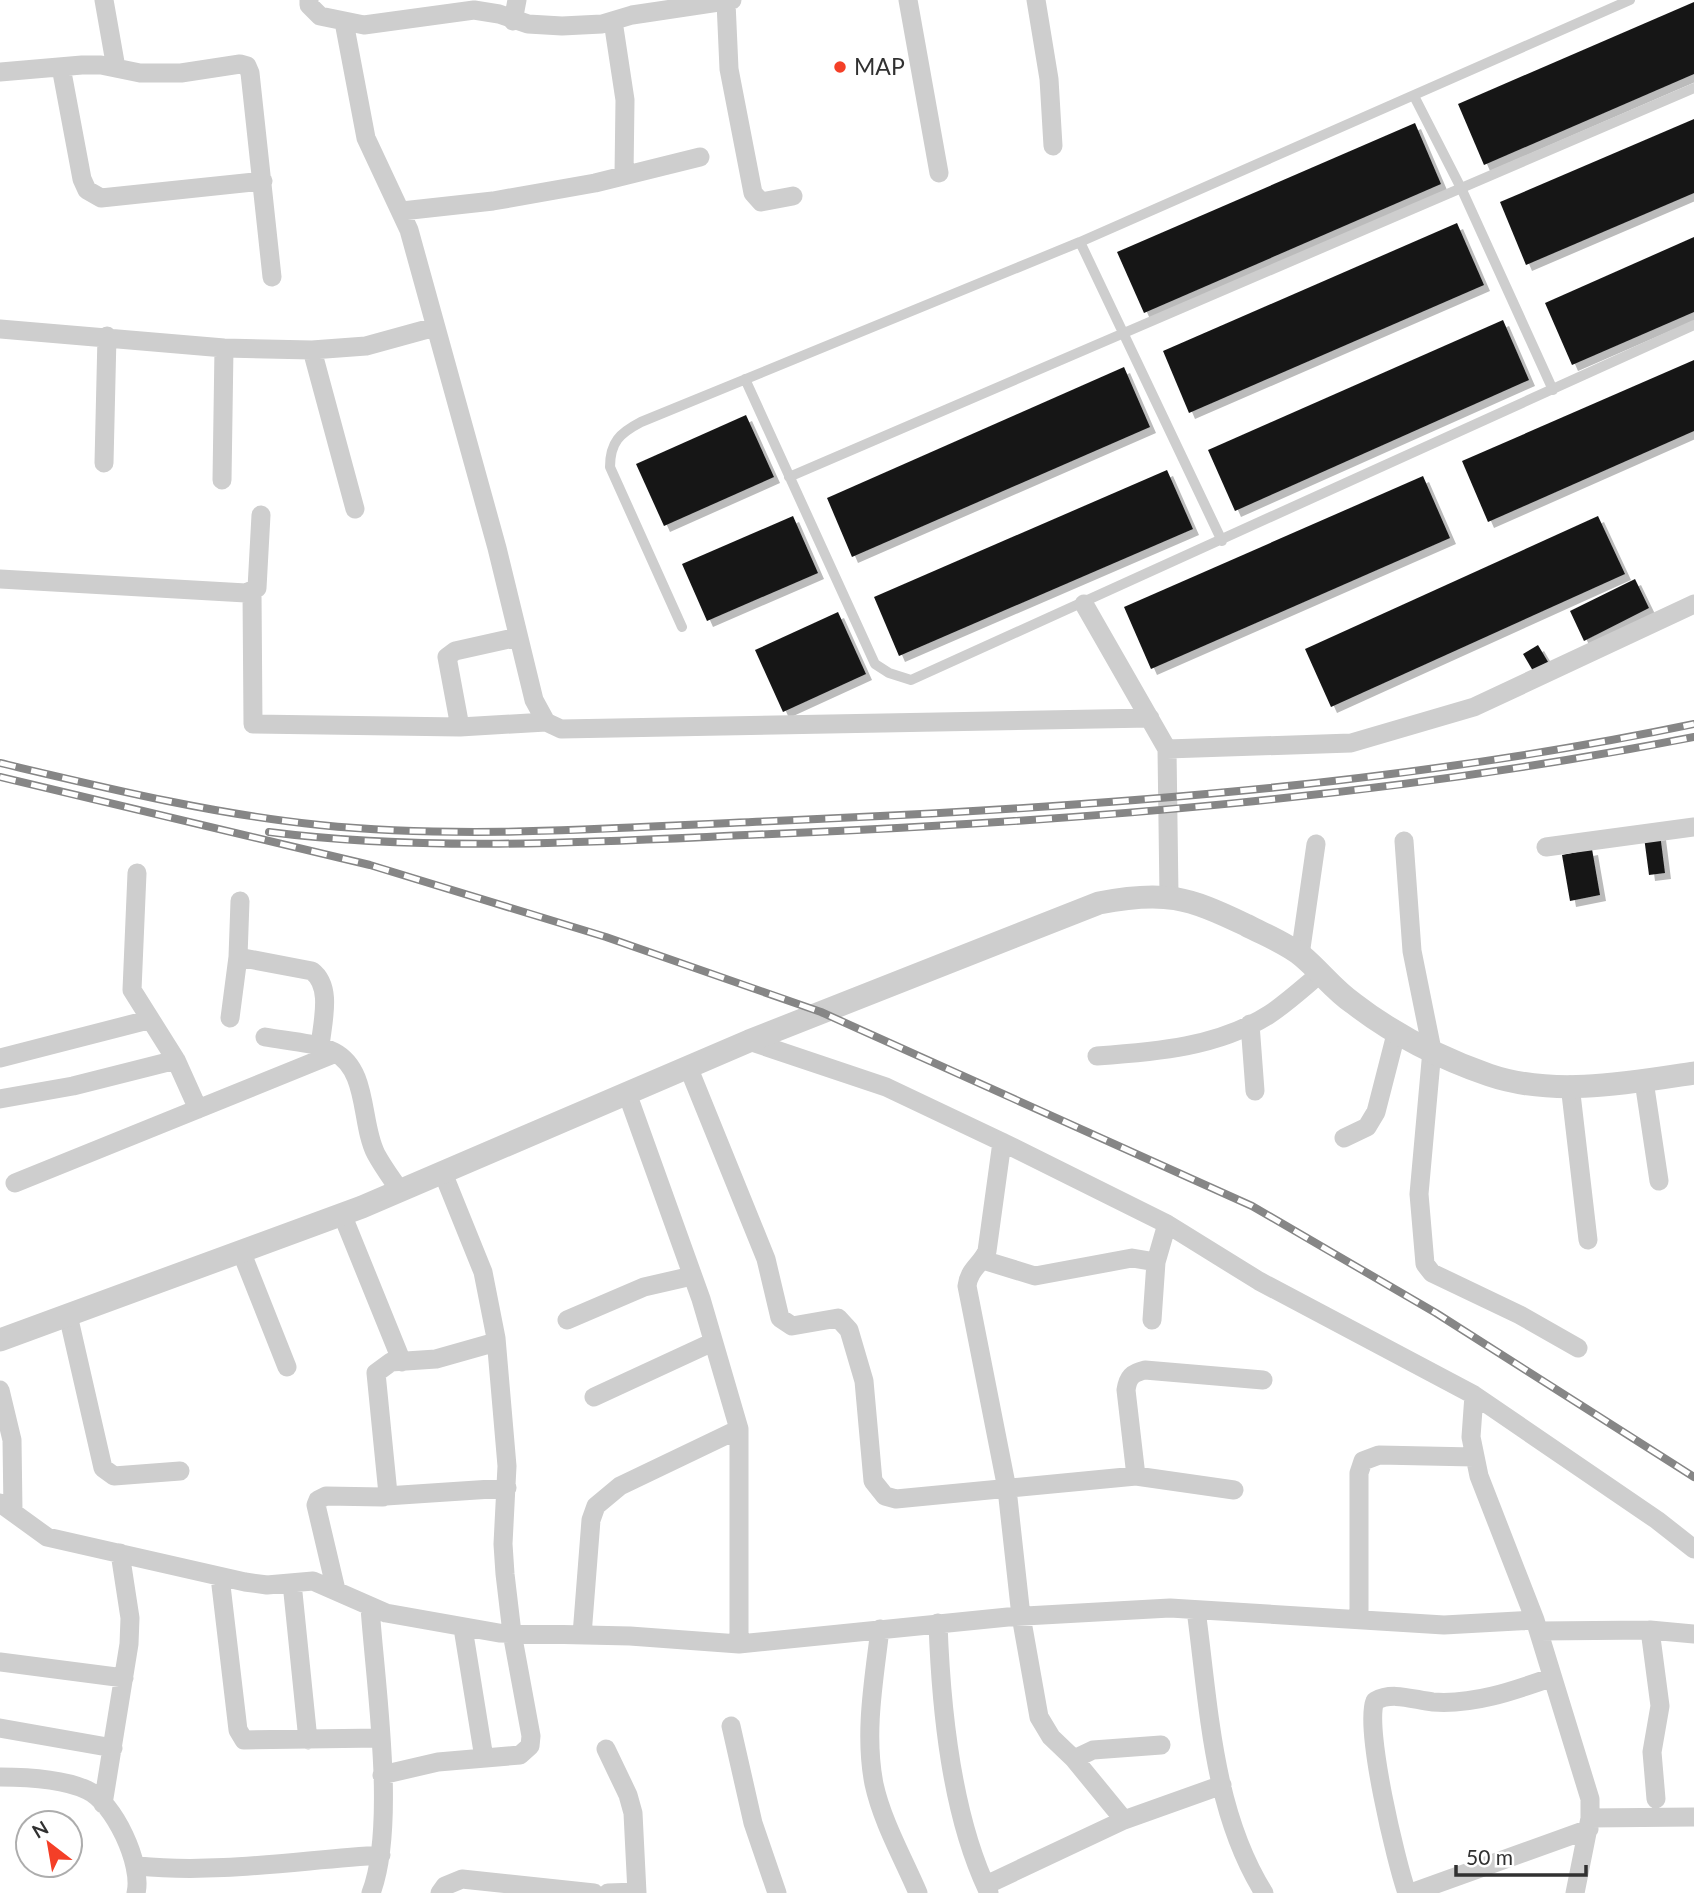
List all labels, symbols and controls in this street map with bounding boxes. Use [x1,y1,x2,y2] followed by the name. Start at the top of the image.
[854,52,905,80] place label: MAP
[832,59,848,75] marker: MAP
[14,1809,84,1879] north arrow
[28,1815,52,1843] text: N
[1456,1834,1586,1878] scale bar
[1466,1844,1513,1869] text: 50 m

